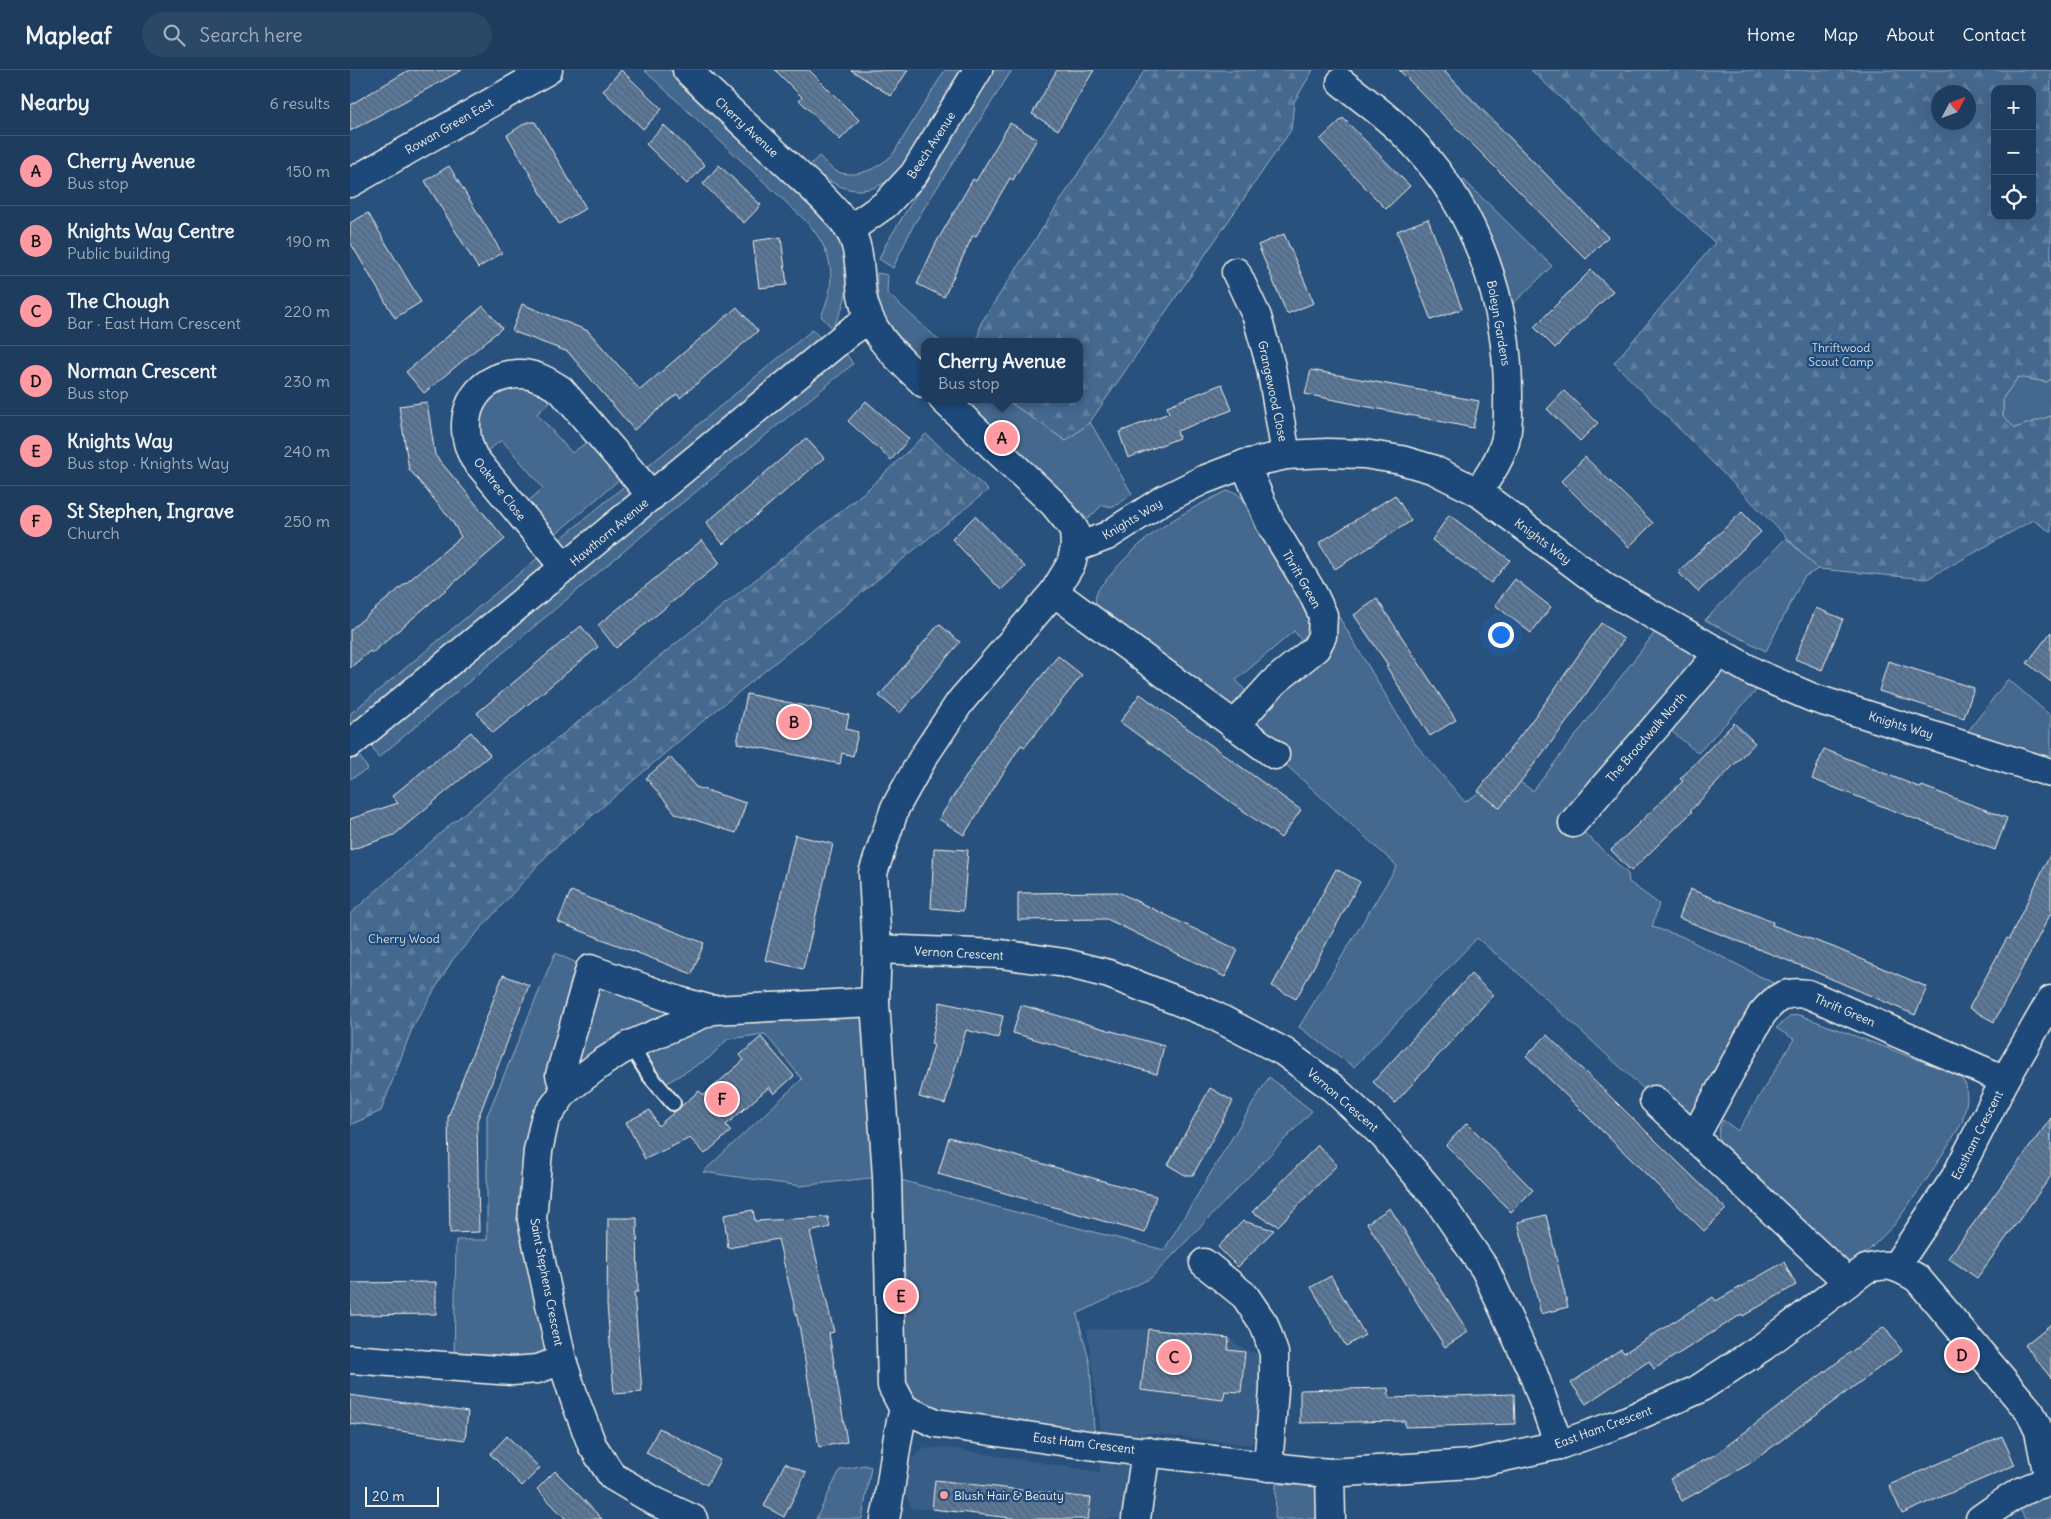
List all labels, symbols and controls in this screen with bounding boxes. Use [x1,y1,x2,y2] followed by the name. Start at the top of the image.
[142,12,492,57] search box
[25,20,112,50] text: Mapleaf
[160,21,188,49] icon: search
[200,23,303,47] text: Search here
[1747,23,1795,46] text: Home
[1823,23,1858,46] text: Map
[1886,23,1934,46] text: About
[1962,23,2026,46] text: Contact
[1931,85,1976,130] north arrow
[1991,85,2036,220] map controls
[1991,85,2036,130] button: +
[20,89,90,116] text: Nearby
[269,93,330,113] text: 6 results
[712,94,782,160] street label: Cherry Avenue
[402,95,496,157] street label: Rowan Green East
[904,109,958,181] street label: Beech Avenue
[1991,130,2036,175] button: −
[67,149,195,173] text: Cherry Avenue
[31,161,41,181] text: A
[286,161,330,181] text: 150 m
[67,173,129,193] text: Bus stop
[1991,175,2036,220] button: locate
[67,219,235,243] text: Knights Way Centre
[31,231,41,251] text: B
[286,231,330,251] text: 190 m
[67,243,170,263] text: Public building
[1484,279,1514,367] street label: Boleyn Gardens
[67,289,169,313] text: The Chough
[31,301,41,321] text: C
[284,301,330,321] text: 220 m
[67,313,241,333] text: Bar · East Ham Crescent
[921,338,1083,403] popup
[1255,339,1291,443] street label: Grangewood Close
[1808,340,1874,369] park label: Thriftwood Scout Camp
[938,349,1066,373] text: Cherry Avenue
[67,359,217,383] text: Norman Crescent
[30,371,42,391] text: D
[284,371,330,391] text: 230 m
[938,373,1000,393] text: Bus stop
[67,383,129,403] text: Bus stop
[986,419,1018,457] pin: A
[67,429,173,453] text: Knights Way
[31,441,41,461] text: E
[284,441,330,461] text: 240 m
[67,453,229,473] text: Bus stop · Knights Way
[471,454,529,524] street label: Oaktree Close
[567,495,651,569] street label: Hawthorn Avenue
[1099,495,1165,543] street label: Knights Way
[67,499,234,523] text: St Stephen, Ingrave
[31,511,41,531] text: F
[284,511,330,531] text: 250 m
[1512,515,1574,567] street label: Knights Way
[67,523,120,543] text: Church
[1279,547,1325,611] street label: Thrift Green
[1488,622,1514,648] your location
[1603,689,1689,785] street label: The Broadwalk North
[778,703,810,741] pin: B
[1867,708,1935,742] street label: Knights Way
[368,931,440,946] park label: Cherry Wood
[914,943,1004,963] street label: Vernon Crescent
[1812,990,1878,1030] street label: Thrift Green
[1304,1065,1382,1135] street label: Vernon Crescent
[706,1080,738,1118] pin: F
[1948,1088,2006,1182] street label: Eastham Crescent
[527,1217,567,1347] street label: Saint Stephens Crescent
[885,1277,917,1315] pin: E
[1946,1336,1978,1374] pin: D
[1158,1338,1190,1376] pin: C
[1552,1402,1654,1452] street label: East Ham Crescent
[1032,1429,1136,1457] street label: East Ham Crescent
[365,1484,439,1507] scale bar
[372,1487,405,1505] text: 20 m
[954,1488,1064,1503] place label: Blush Hair & Beauty
[938,1489,950,1501] marker: Blush Hair & Beauty

